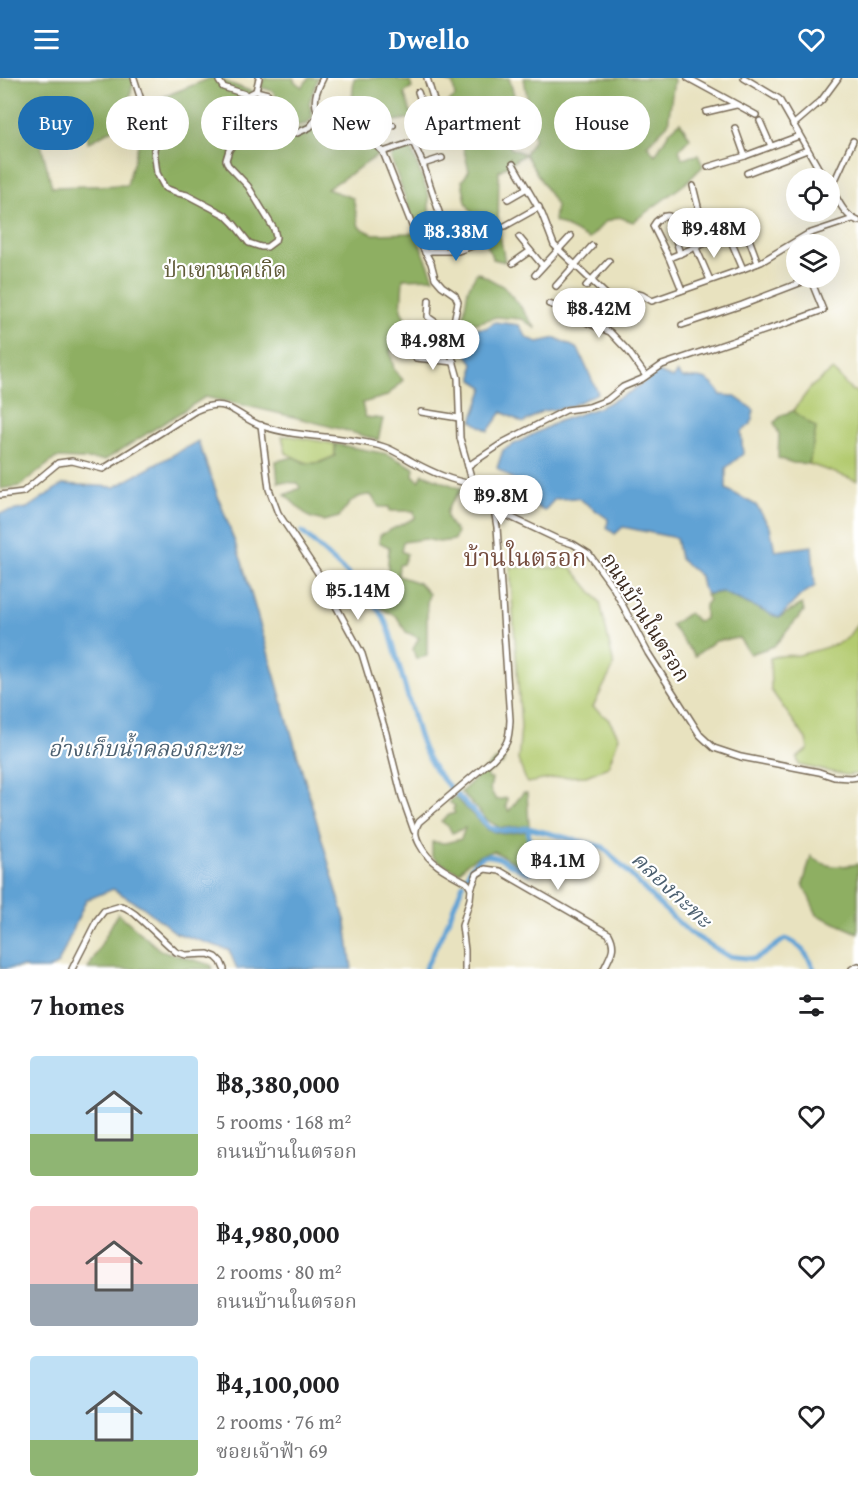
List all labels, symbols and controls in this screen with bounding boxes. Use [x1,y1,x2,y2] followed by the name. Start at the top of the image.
[389,19,469,59] text: Dwello
[30,23,63,56] icon: menu
[795,23,828,56] icon: heart
[18,96,94,150] chip: Buy
[106,96,189,150] chip: Rent
[201,96,299,150] chip: Filters
[311,96,392,150] chip: New
[404,96,542,150] chip: Apartment
[554,96,650,150] chip: House
[786,168,840,288] map controls
[786,168,840,222] button: locate
[665,208,763,259] pin: ฿9.48M
[407,211,505,262] pin: ฿8.38M
[681,213,747,242] text: ฿9.48M
[423,216,489,245] text: ฿8.38M
[786,234,840,288] button: layers
[163,254,287,285] park label: ป่าเขานาคเกิด
[550,288,648,339] pin: ฿8.42M
[566,293,632,322] text: ฿8.42M
[384,320,482,371] pin: ฿4.98M
[400,325,466,354] text: ฿4.98M
[459,475,543,526] pin: ฿9.8M
[474,480,528,509] text: ฿9.8M
[464,540,586,575] district label: บ้านในตรอก
[594,546,698,688] street label: ถนนบ้านในตรอก
[309,570,407,621] pin: ฿5.14M
[325,575,391,604] text: ฿5.14M
[48,732,244,764] water label: อ่างเก็บน้ำคลองกะทะ
[516,840,600,891] pin: ฿4.1M
[625,843,721,936] water label: คลองกะทะ
[531,845,585,874] text: ฿4.1M
[30,986,125,1025] text: 7 homes
[795,989,828,1022] icon: filters
[216,1064,340,1103] text: ฿8,380,000
[78,1080,150,1152] icon: home
[795,1100,828,1133] icon: heart
[216,1107,351,1136] text: 5 rooms · 168 m²
[216,1136,357,1165] text: ถนนบ้านในตรอก
[216,1214,340,1253] text: ฿4,980,000
[78,1230,150,1302] icon: home
[795,1250,828,1283] icon: heart
[216,1257,342,1286] text: 2 rooms · 80 m²
[216,1286,357,1315] text: ถนนบ้านในตรอก
[216,1364,340,1403] text: ฿4,100,000
[78,1380,150,1452] icon: home
[795,1400,828,1433] icon: heart
[216,1407,342,1436] text: 2 rooms · 76 m²
[216,1436,328,1465] text: ซอยเจ้าฟ้า 69

